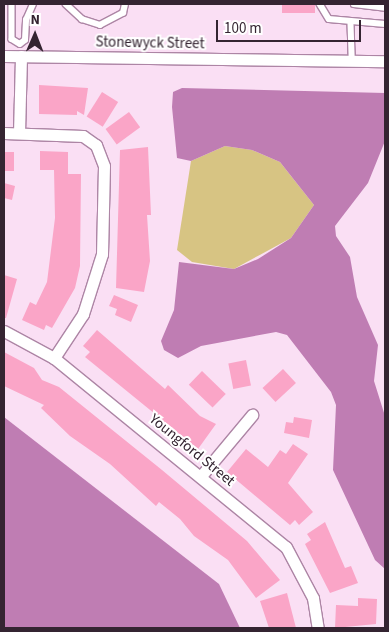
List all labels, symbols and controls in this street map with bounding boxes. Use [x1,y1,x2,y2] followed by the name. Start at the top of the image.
[10,10,60,60] north arrow
[30,10,40,30] text: N
[219,10,364,42] scale bar
[224,18,262,39] text: 100 m
[95,33,205,53] street label: Stonewyck Street
[146,410,238,490] street label: Youngford Street

